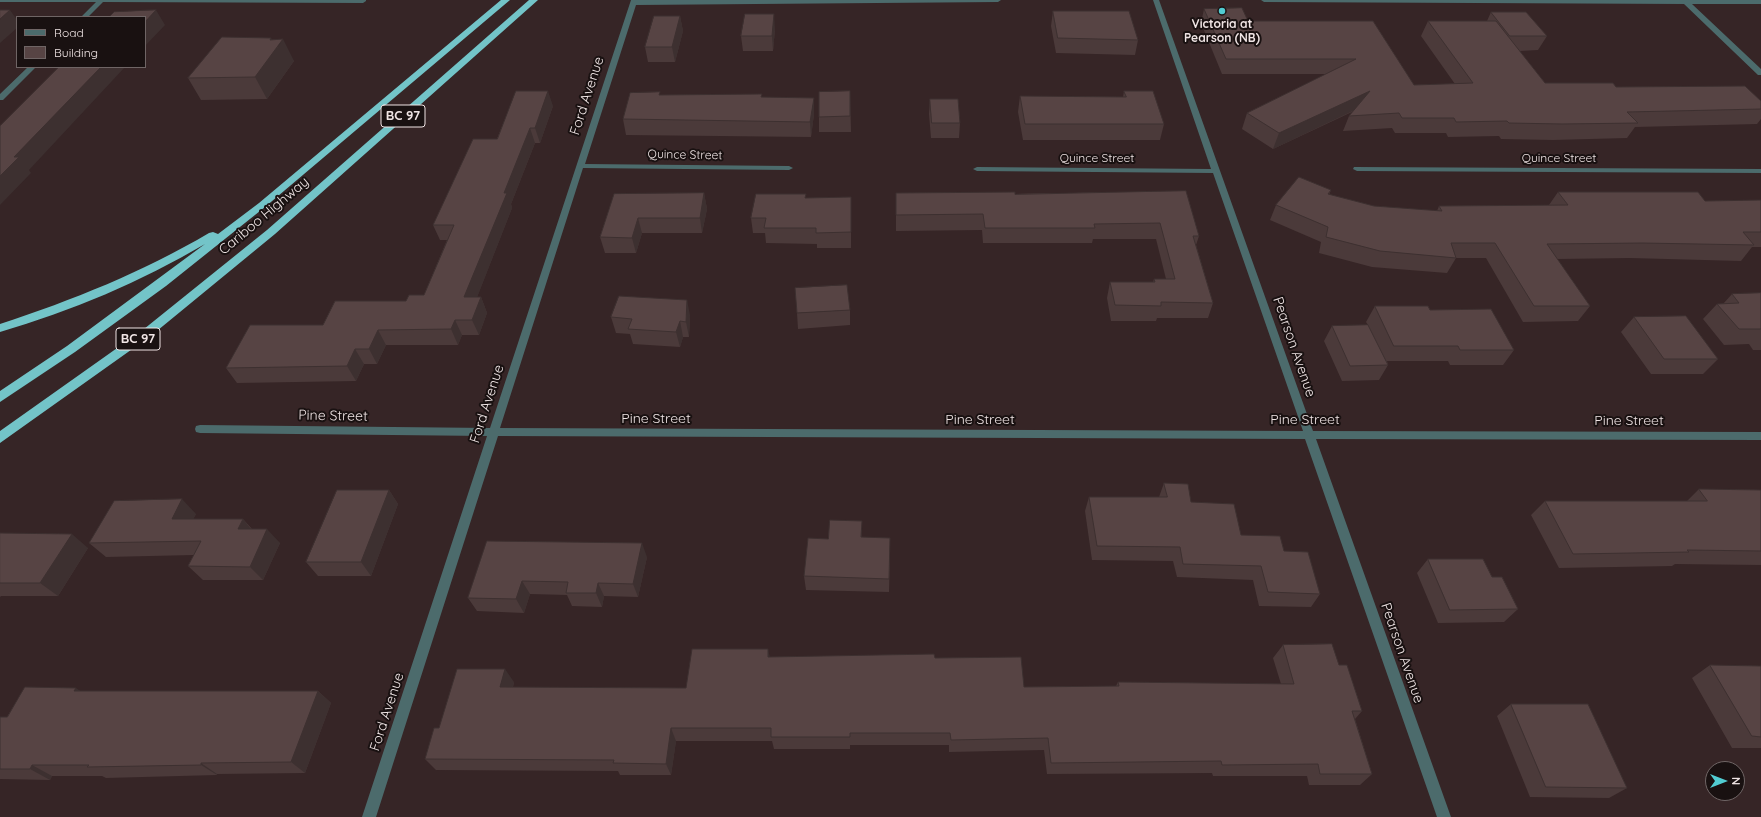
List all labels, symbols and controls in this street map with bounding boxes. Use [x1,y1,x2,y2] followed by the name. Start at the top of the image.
[1217,6,1227,16] marker: Victoria at Pearson (NB)
[16,16,146,68] legend
[1184,17,1260,45] place label: Victoria at Pearson (NB)
[54,25,84,40] text: Road
[54,45,98,60] text: Building
[566,55,608,137] street label: Ford Avenue
[381,105,425,127] road number: BC 97
[648,147,722,163] street label: Quince Street
[1060,151,1134,165] street label: Quince Street
[1522,151,1596,165] street label: Quince Street
[216,174,312,258] street label: Cariboo Highway
[1269,295,1319,399] street label: Pearson Avenue
[116,328,160,350] road number: BC 97
[466,363,508,445] street label: Ford Avenue
[298,407,368,425] street label: Pine Street
[621,411,691,427] street label: Pine Street
[945,412,1015,428] street label: Pine Street
[1270,412,1340,428] street label: Pine Street
[1594,413,1664,429] street label: Pine Street
[1377,601,1427,705] street label: Pearson Avenue
[366,671,408,753] street label: Ford Avenue
[1705,761,1745,801] north arrow
[1729,777,1743,785] text: N

